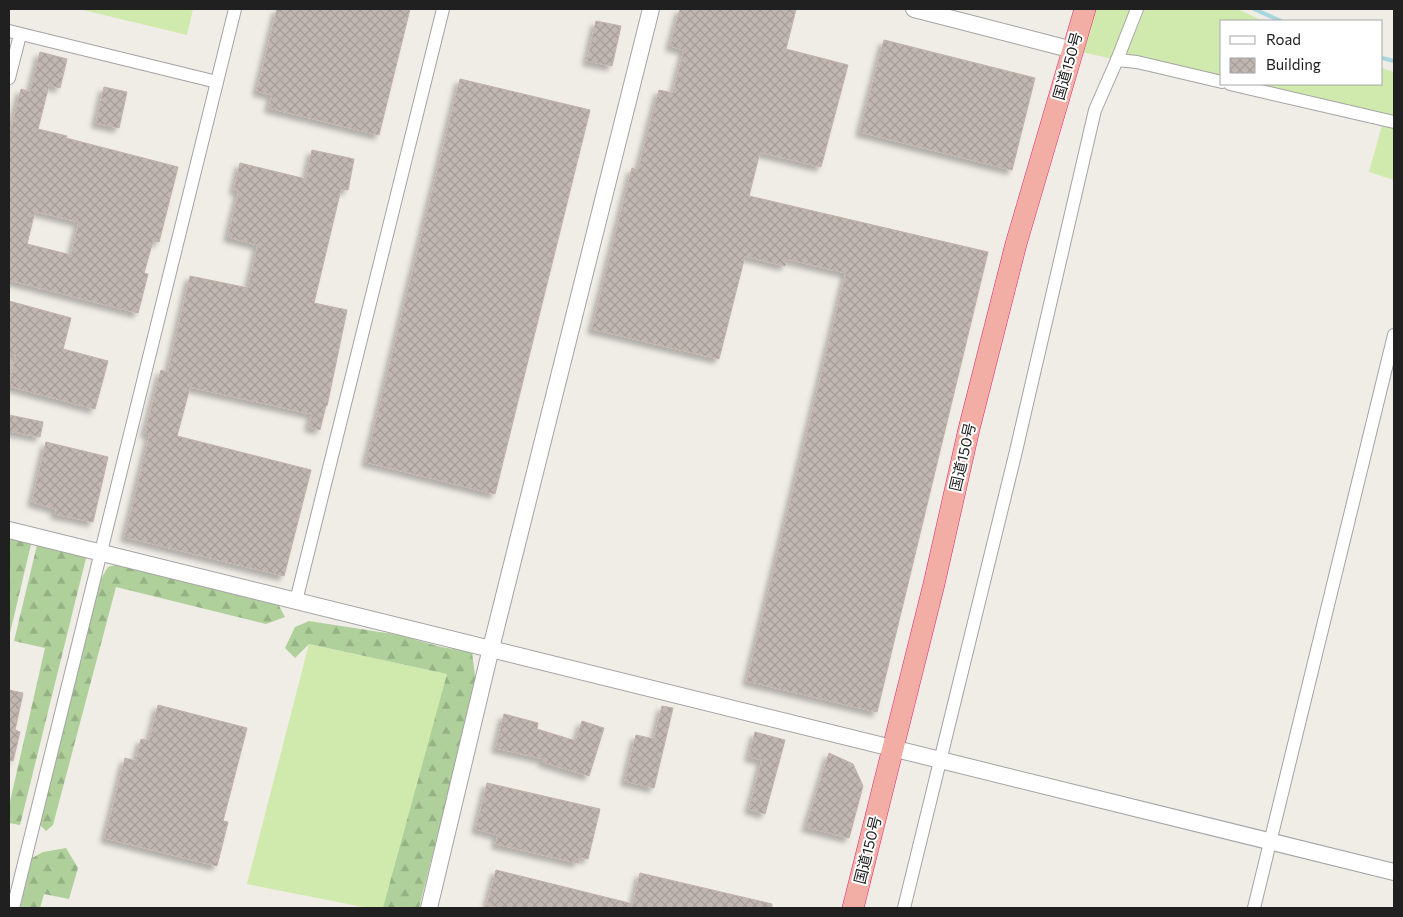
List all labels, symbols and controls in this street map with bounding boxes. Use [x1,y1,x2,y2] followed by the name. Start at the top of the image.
[1220,20,1383,85] legend
[1049,30,1085,102] street label: 国道150号
[1266,30,1301,48] text: Road
[1266,55,1321,73] text: Building
[945,421,979,493] street label: 国道150号
[850,814,884,886] street label: 国道150号

